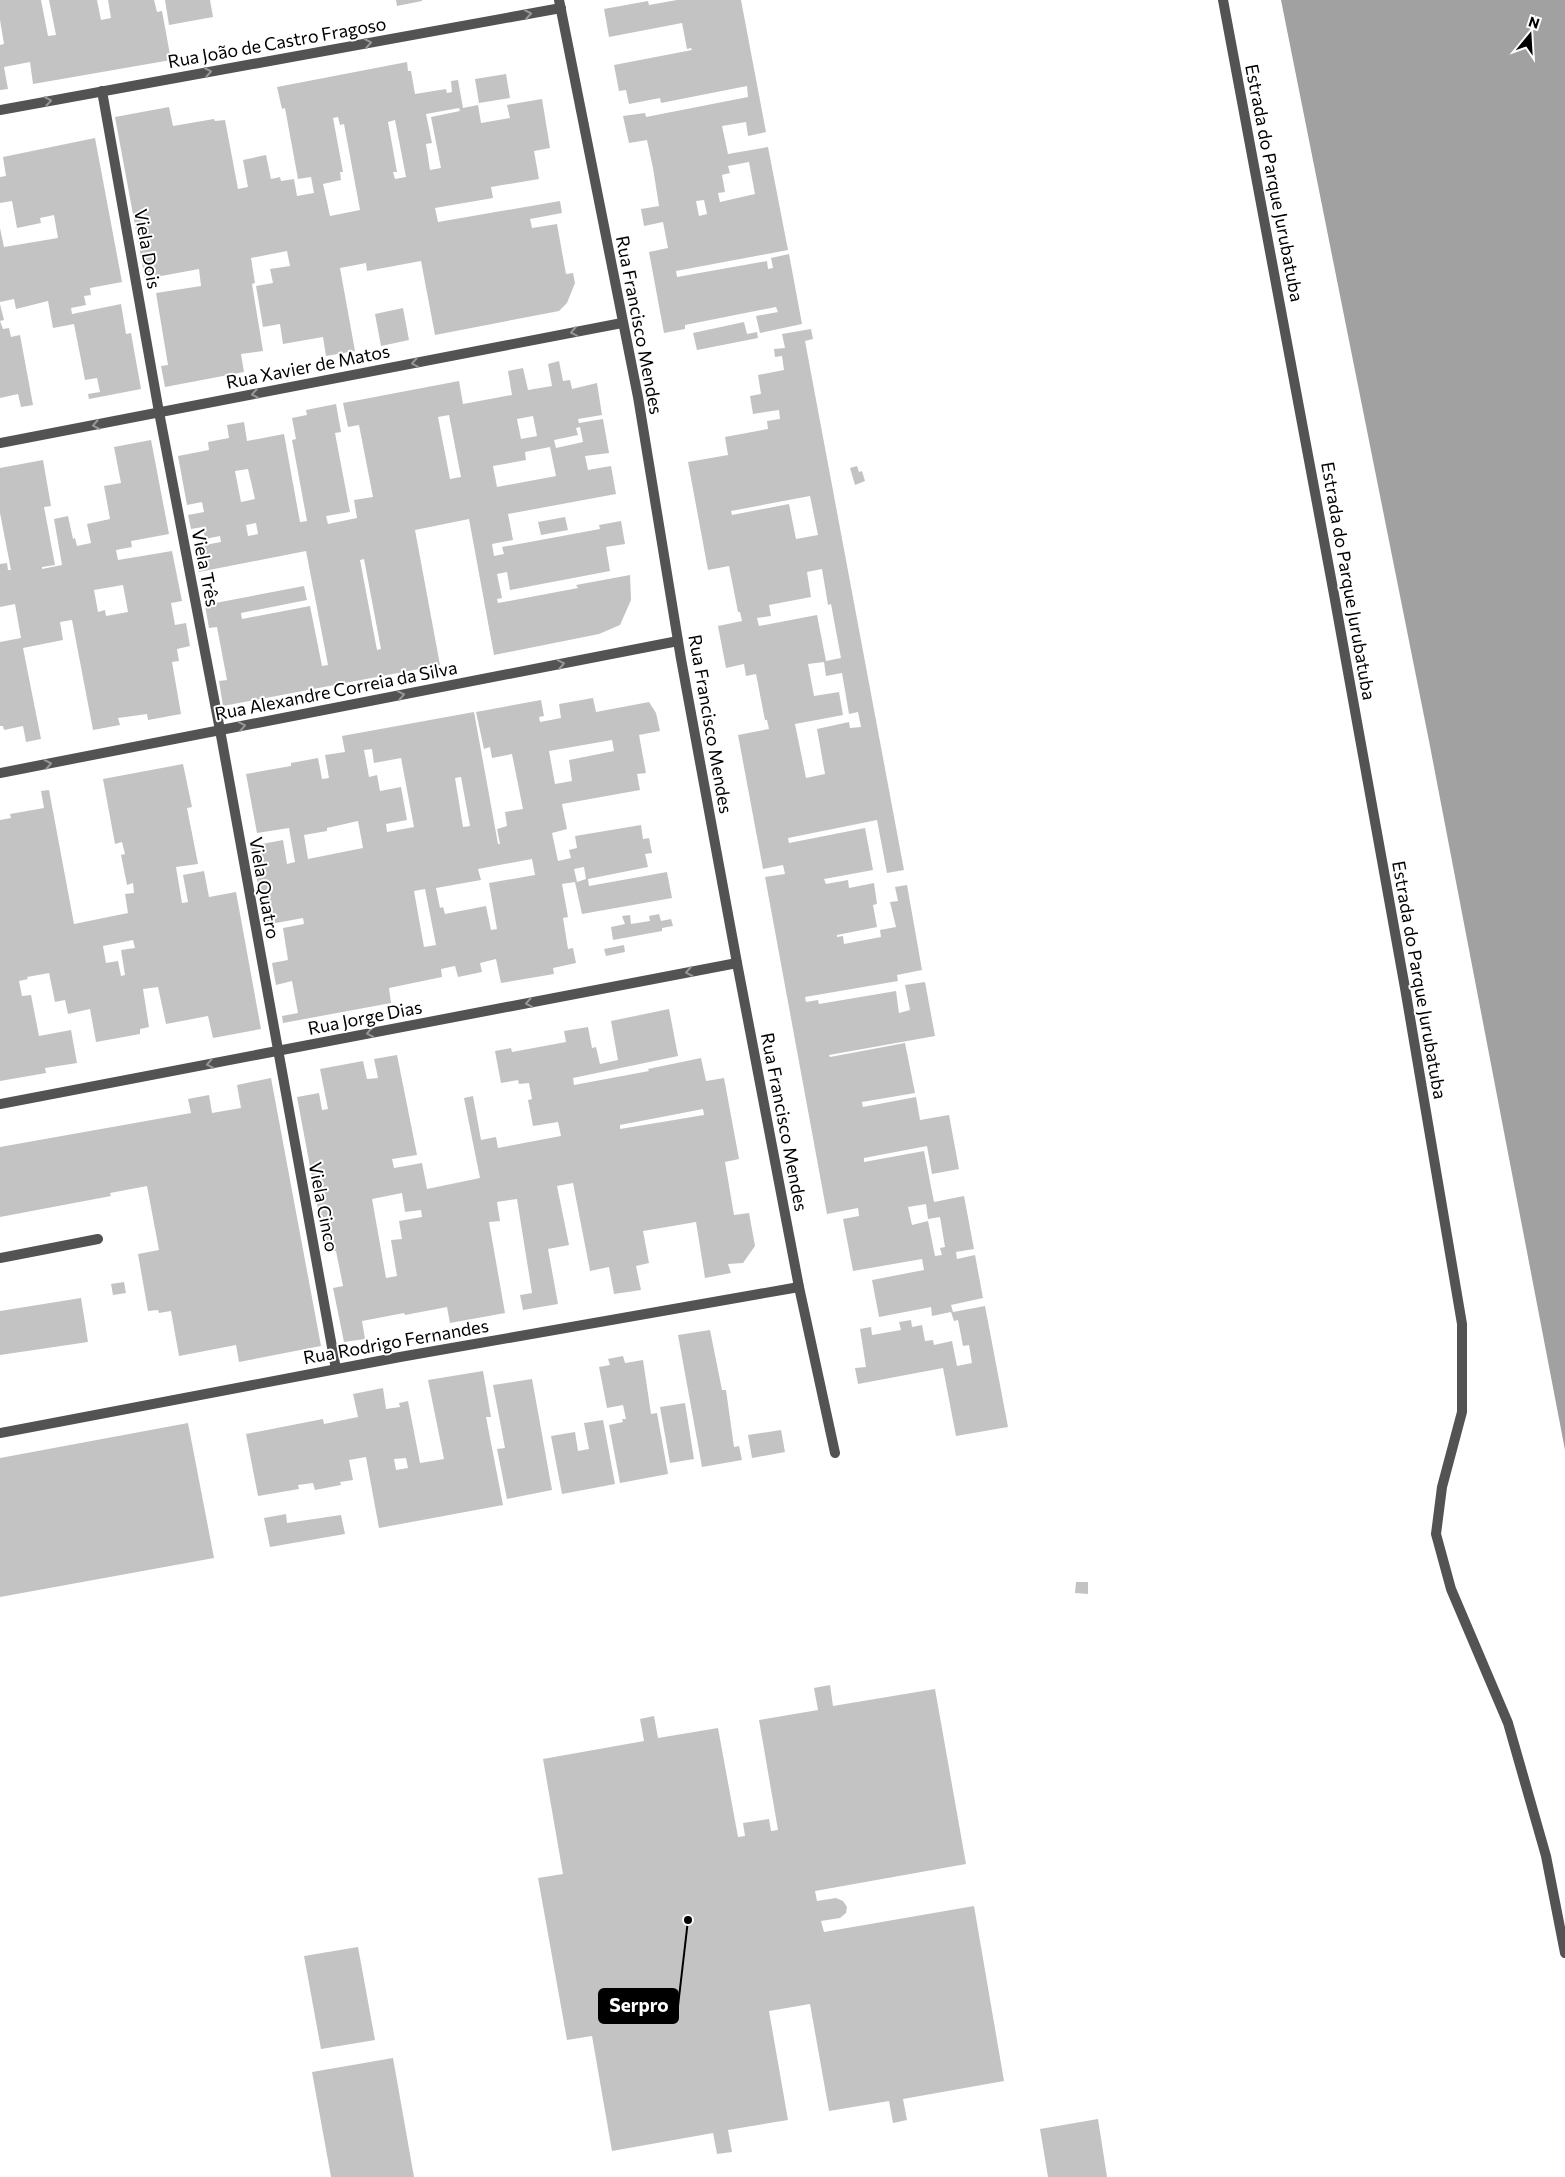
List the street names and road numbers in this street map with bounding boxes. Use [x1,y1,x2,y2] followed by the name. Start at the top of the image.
[166,12,388,72] street label: Rua João de Castro Fragoso
[1241,62,1309,304] street label: Estrada do Parque Jurubatuba
[130,207,166,290] street label: Viela Dois
[612,234,668,416] street label: Rua Francisco Mendes
[224,339,391,393] street label: Rua Xavier de Matos
[1317,460,1381,702] street label: Estrada do Parque Jurubatuba
[188,527,224,608] street label: Viela Três
[684,633,738,815] street label: Rua Francisco Mendes
[213,656,459,724] street label: Rua Alexandre Correia da Silva
[245,835,285,941] street label: Viela Quatro
[1388,859,1452,1101] street label: Estrada do Parque Jurubatuba
[306,995,424,1039] street label: Rua Jorge Dias
[757,1031,813,1213] street label: Rua Francisco Mendes
[305,1160,343,1253] street label: Viela Cinco
[301,1314,490,1368] street label: Rua Rodrigo Fernandes

